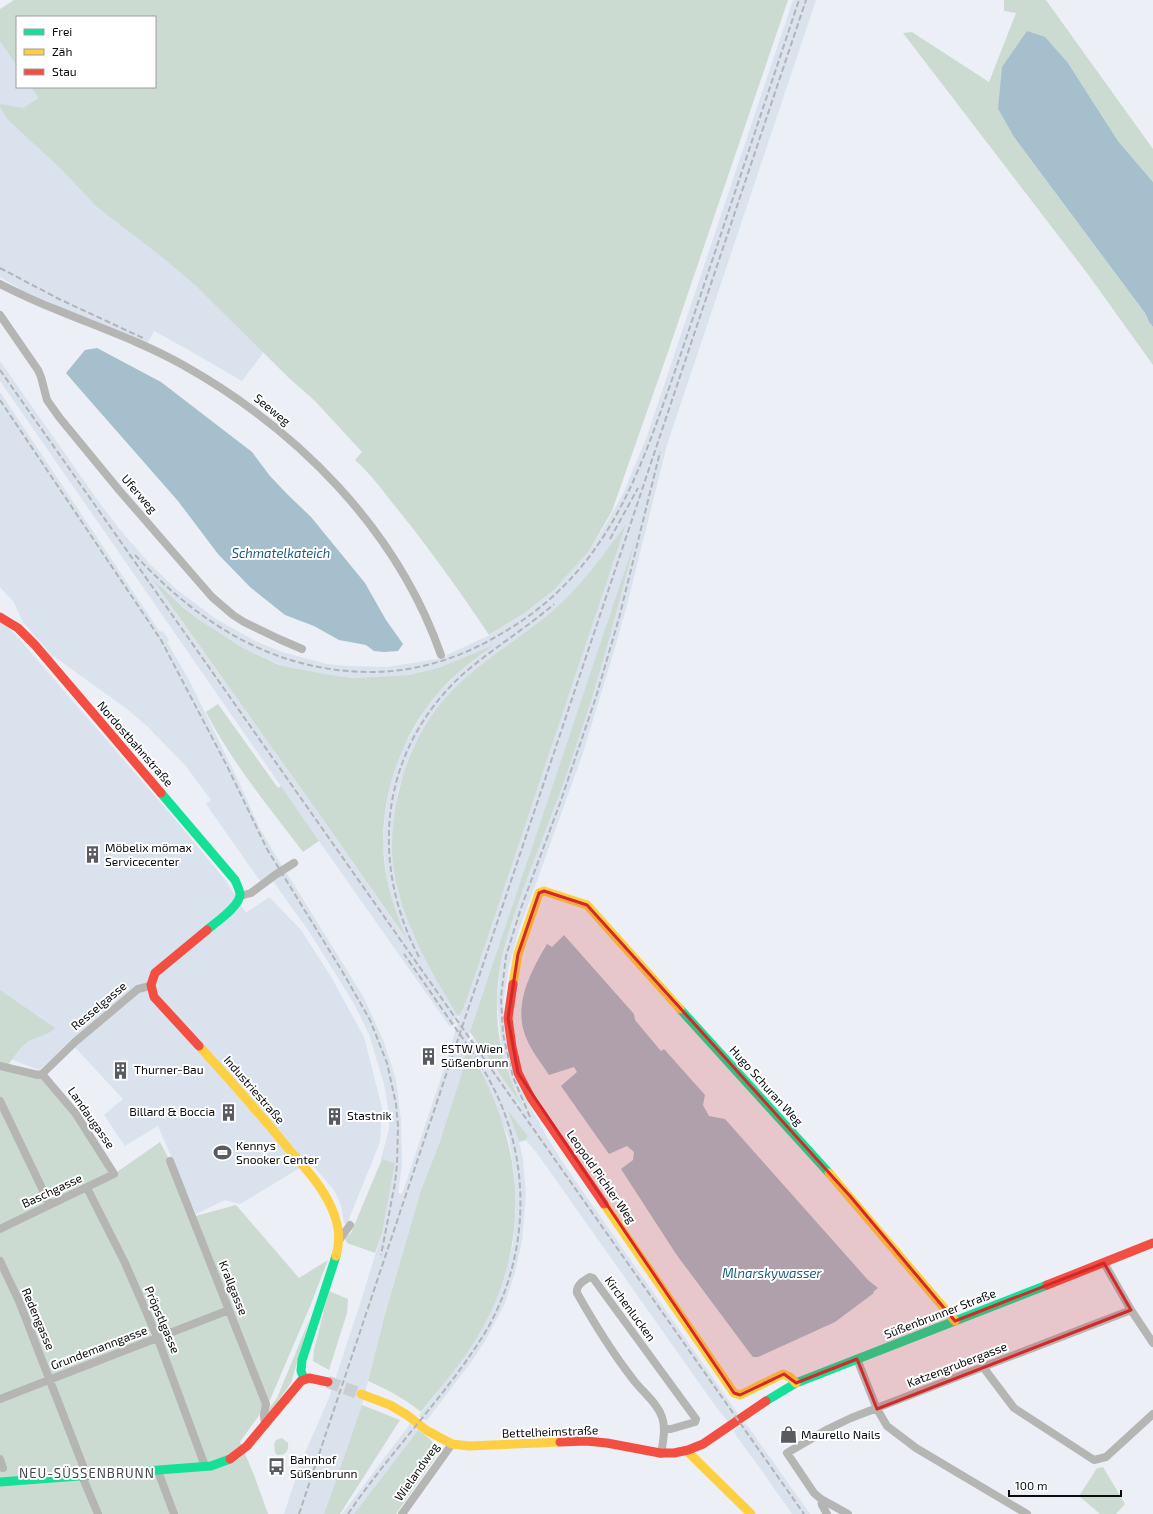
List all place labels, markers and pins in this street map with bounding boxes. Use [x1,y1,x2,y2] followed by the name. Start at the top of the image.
[105,840,193,868] place label: Möbelix mömax Servicecenter
[82,845,102,865] building icon: Möbelix mömax Servicecenter
[441,1041,509,1069] place label: ESTW Wien Süßenbrunn
[418,1046,438,1066] building icon: ESTW Wien Süßenbrunn
[111,1060,131,1080] building icon: Thurner-Bau
[134,1062,204,1076] place label: Thurner-Bau
[218,1102,238,1122] building icon: Billard & Boccia
[129,1104,215,1118] place label: Billard & Boccia
[324,1106,344,1126] building icon: Stastnik
[347,1108,392,1122] place label: Stastnik
[236,1138,319,1166] place label: Kennys Snooker Center
[213,1143,233,1163] sports icon: Kennys Snooker Center
[778,1425,798,1445] shop icon: Maurello Nails
[801,1427,880,1441] place label: Maurello Nails
[290,1452,358,1480] place label: Bahnhof Süßenbrunn
[267,1457,287,1477] bus stop icon: Bahnhof Süßenbrunn

